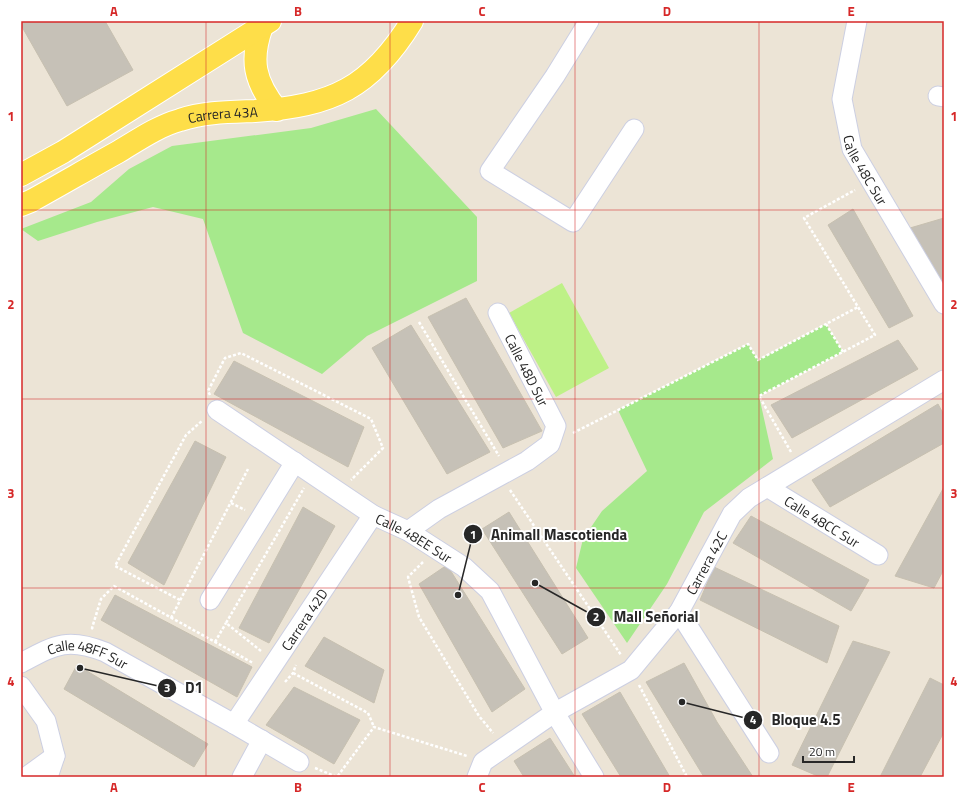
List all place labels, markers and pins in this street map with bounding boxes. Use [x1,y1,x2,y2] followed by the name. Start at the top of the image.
[463,521,635,548] callout: Animall Mascotienda
[586,604,707,631] callout: Mall Señorial
[157,674,211,701] callout: D1
[743,707,849,734] callout: Bloque 4.5

